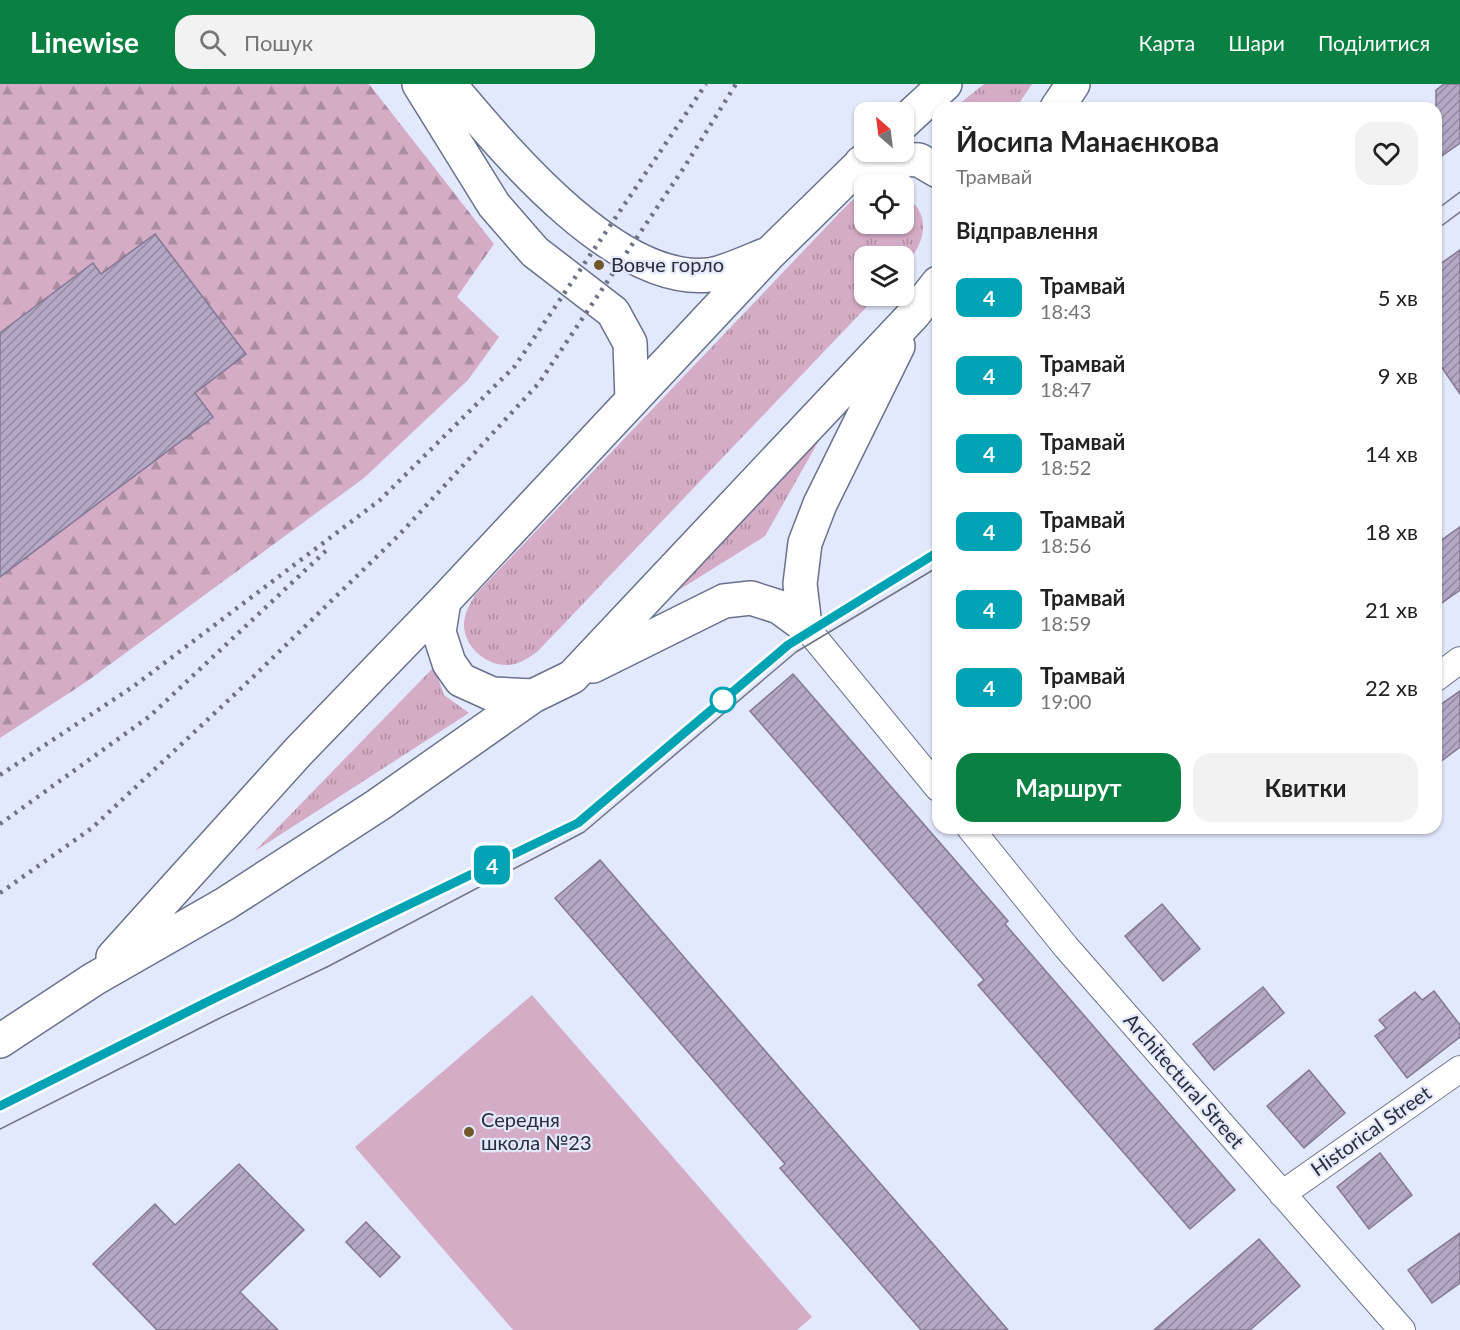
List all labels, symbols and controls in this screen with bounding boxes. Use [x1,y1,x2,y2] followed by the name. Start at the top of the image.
[175,15,595,69] search box
[30,25,139,59] text: Linewise
[196,26,229,59] icon: search
[244,29,313,56] text: Пошук
[1139,30,1195,55] text: Карта
[1228,30,1285,55] text: Шари
[1318,30,1430,55] text: Поділитися
[854,102,914,162] north arrow
[854,102,914,306] map controls
[1355,122,1418,185] button: heart
[956,124,1219,158] text: Йосипа Манаєнкова
[956,164,1032,188] text: Трамвай
[854,174,914,234] button: locate
[956,217,1098,244] text: Відправлення
[854,246,914,306] button: layers
[611,252,724,276] place label: Вовче горло
[592,258,606,272] marker: Вовче горло
[1040,272,1125,299] text: Трамвай
[1378,284,1418,311] text: 5 хв
[983,285,995,310] text: 4
[1040,299,1091,323] text: 18:43
[1040,350,1125,377] text: Трамвай
[1378,362,1418,389] text: 9 хв
[983,363,995,388] text: 4
[1040,377,1091,401] text: 18:47
[1040,428,1125,455] text: Трамвай
[1365,440,1418,467] text: 14 хв
[983,441,995,466] text: 4
[1040,455,1091,479] text: 18:52
[1040,506,1125,533] text: Трамвай
[1365,518,1418,545] text: 18 хв
[983,519,995,544] text: 4
[1040,533,1091,557] text: 18:56
[1040,584,1125,611] text: Трамвай
[1365,596,1418,623] text: 21 хв
[983,597,995,622] text: 4
[1040,611,1091,635] text: 18:59
[1040,662,1125,689] text: Трамвай
[1365,674,1418,701] text: 22 хв
[983,675,995,700] text: 4
[710,687,736,713] unlabelled marker
[1040,689,1091,713] text: 19:00
[956,753,1181,822] button: Маршрут
[1193,753,1418,822] button: Квитки
[472,846,512,884] line badge: 4
[486,853,498,878] text: 4
[1120,1008,1250,1153] street label: Architectural Street
[1306,1080,1435,1180] street label: Historical Street
[481,1107,592,1154] place label: Середня школа №23
[462,1125,476,1139] marker: Середня школа №23

